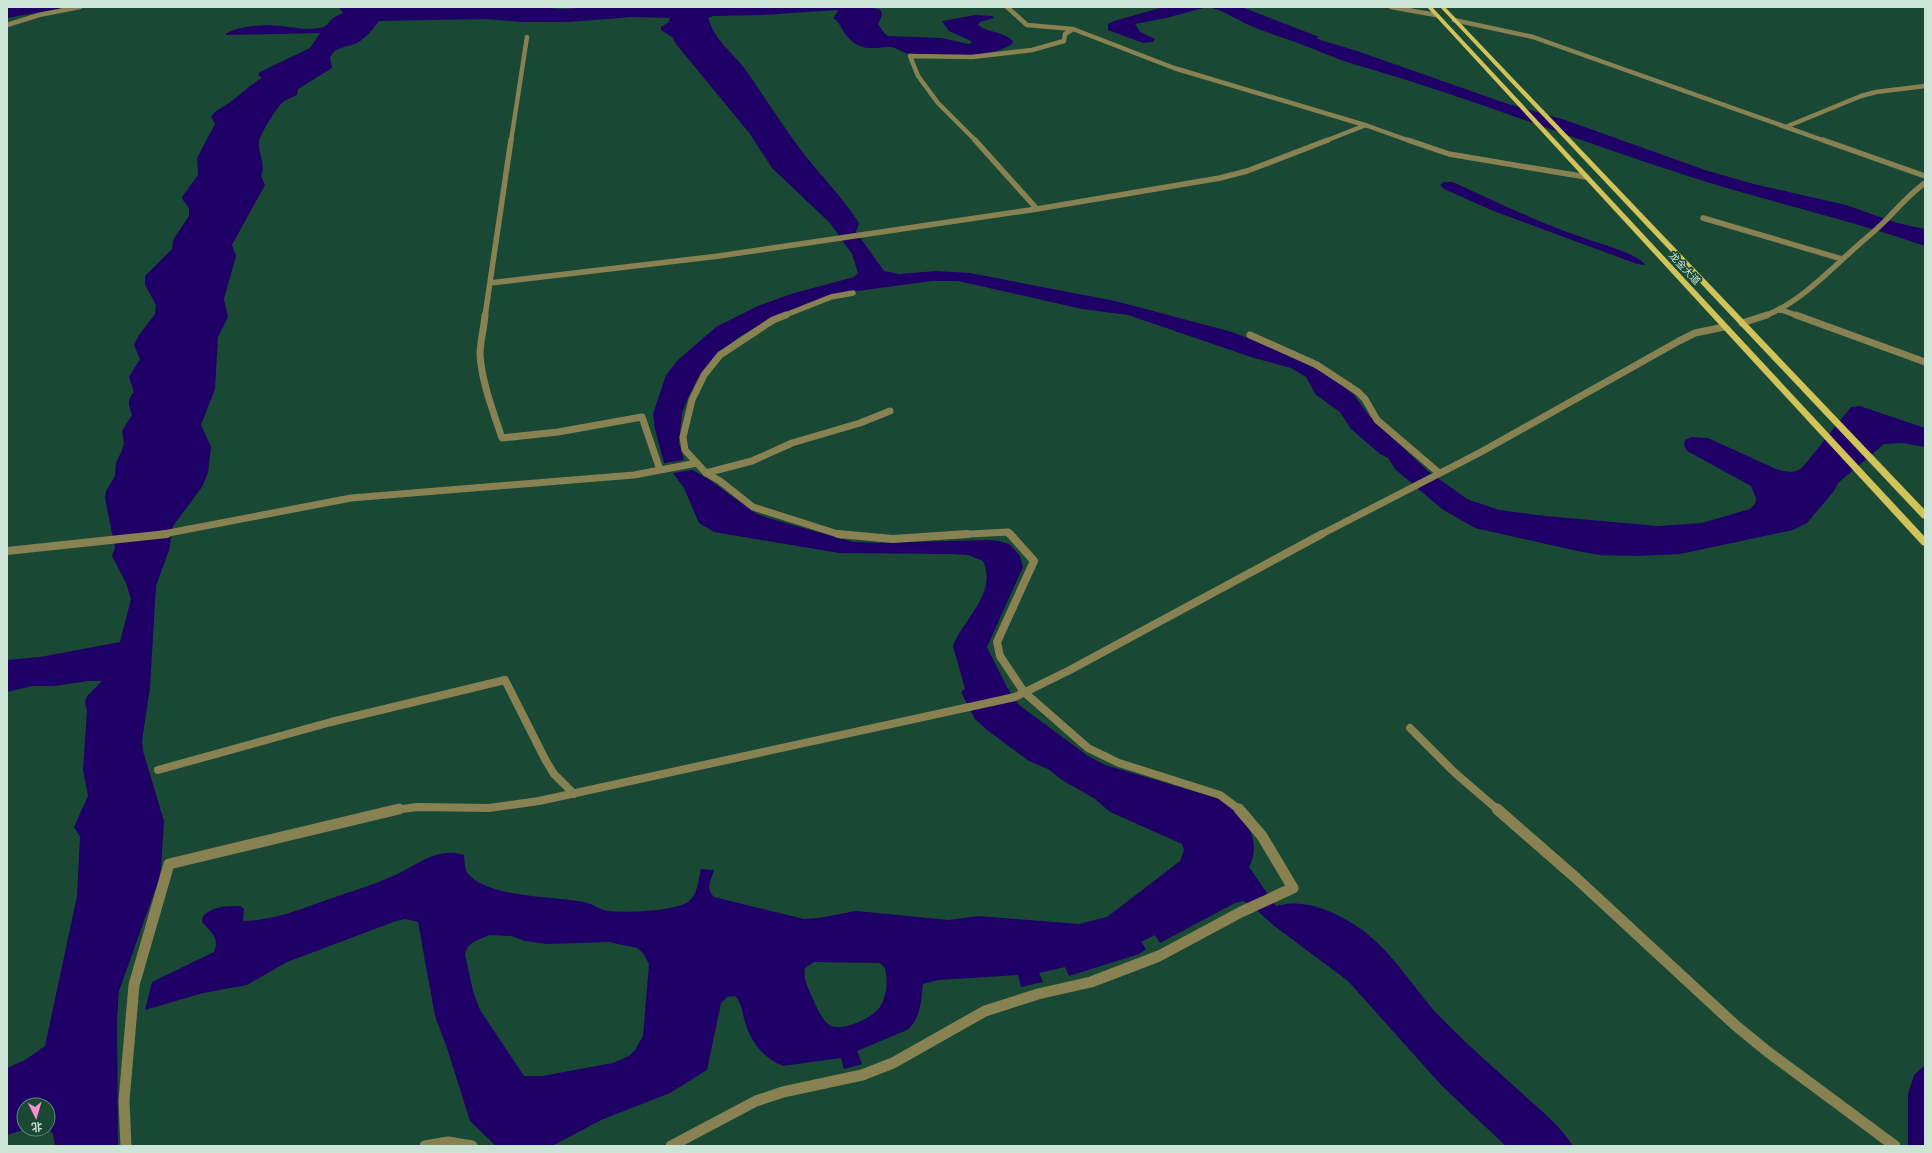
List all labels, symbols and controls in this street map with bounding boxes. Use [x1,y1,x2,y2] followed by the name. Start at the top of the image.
[1666,249,1704,288] street label: 龙金大道
[16,1097,56,1137] north arrow
[31,1119,43,1135] text: 北

